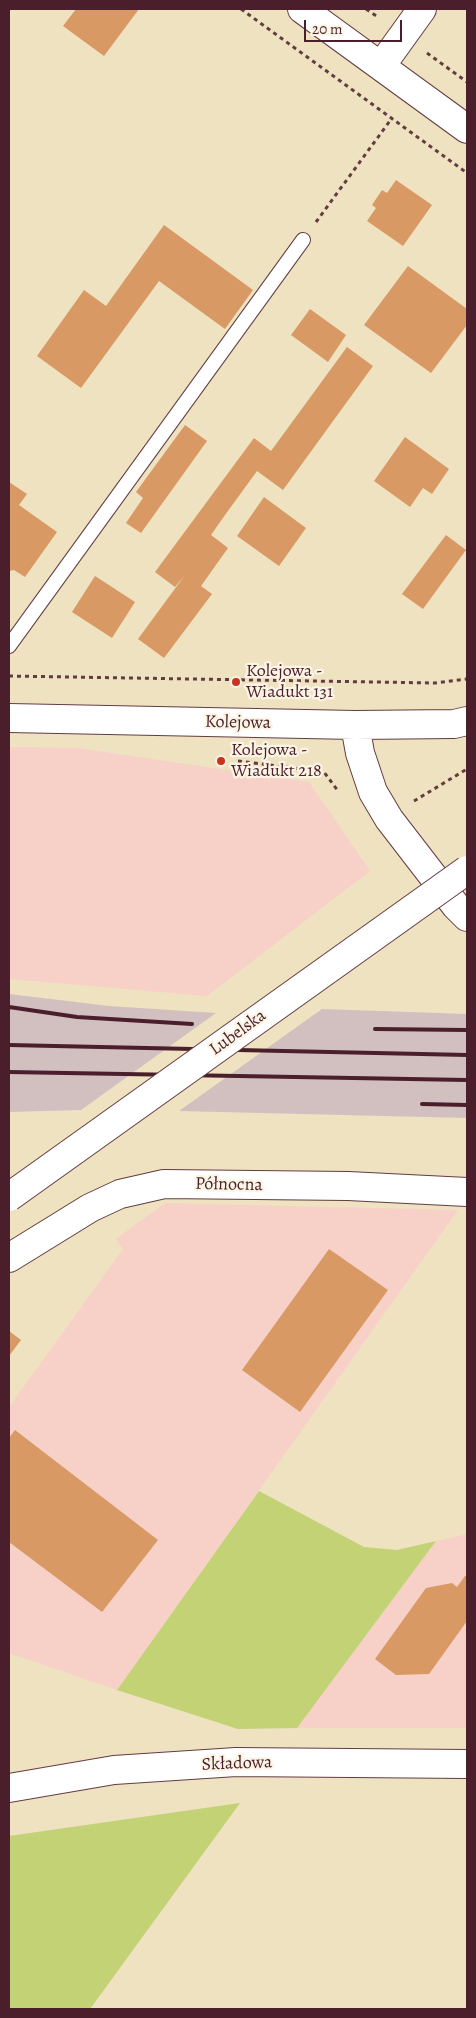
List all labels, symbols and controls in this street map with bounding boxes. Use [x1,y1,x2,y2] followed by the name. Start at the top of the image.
[306,10,404,42] scale bar
[312,19,343,39] text: 20 m
[246,661,333,704] place label: Kolejowa - Wiadukt 131
[230,676,242,688] marker: Kolejowa - Wiadukt 131
[205,712,271,734] street label: Kolejowa
[231,740,322,782] place label: Kolejowa - Wiadukt 218
[215,755,227,767] marker: Kolejowa - Wiadukt 218
[205,1005,271,1061] street label: Lubelska
[195,1174,263,1196] street label: Północna
[201,1752,273,1776] street label: Składowa

